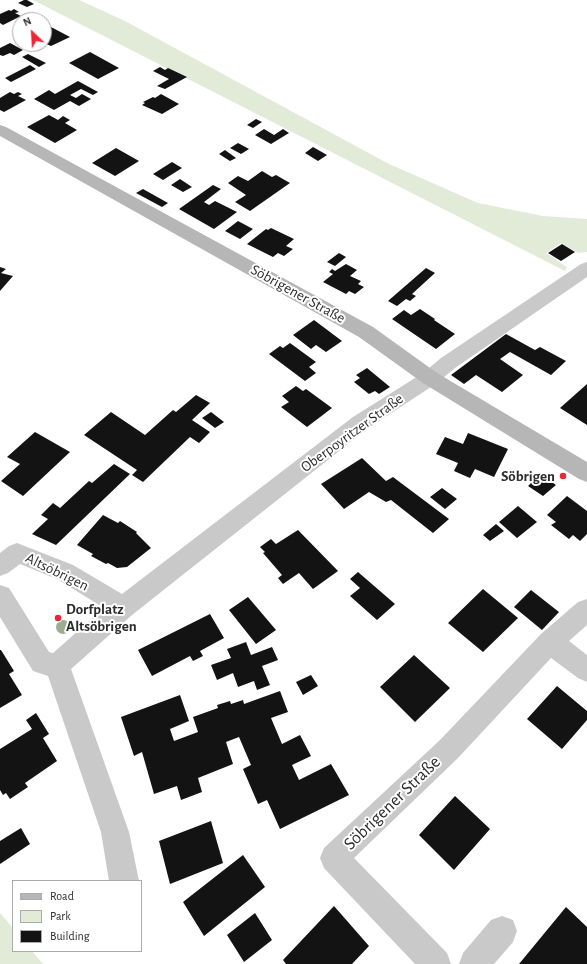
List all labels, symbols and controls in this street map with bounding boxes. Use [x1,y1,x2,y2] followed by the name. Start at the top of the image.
[12,12,52,52] north arrow
[21,15,33,28] text: N
[248,261,348,327] street label: Söbrigener Straße
[297,390,407,476] street label: Oberpoyritzer Straße
[501,467,555,485] place label: Söbrigen
[558,471,568,481] marker: Söbrigen
[22,549,92,595] street label: Altsöbrigen
[66,600,137,635] place label: Dorfplatz Altsöbrigen
[53,613,63,623] marker: Dorfplatz Altsöbrigen
[339,751,445,855] street label: Söbrigener Straße
[12,880,142,952] legend
[50,890,74,902] text: Road
[50,910,71,922] text: Park
[50,930,90,942] text: Building

